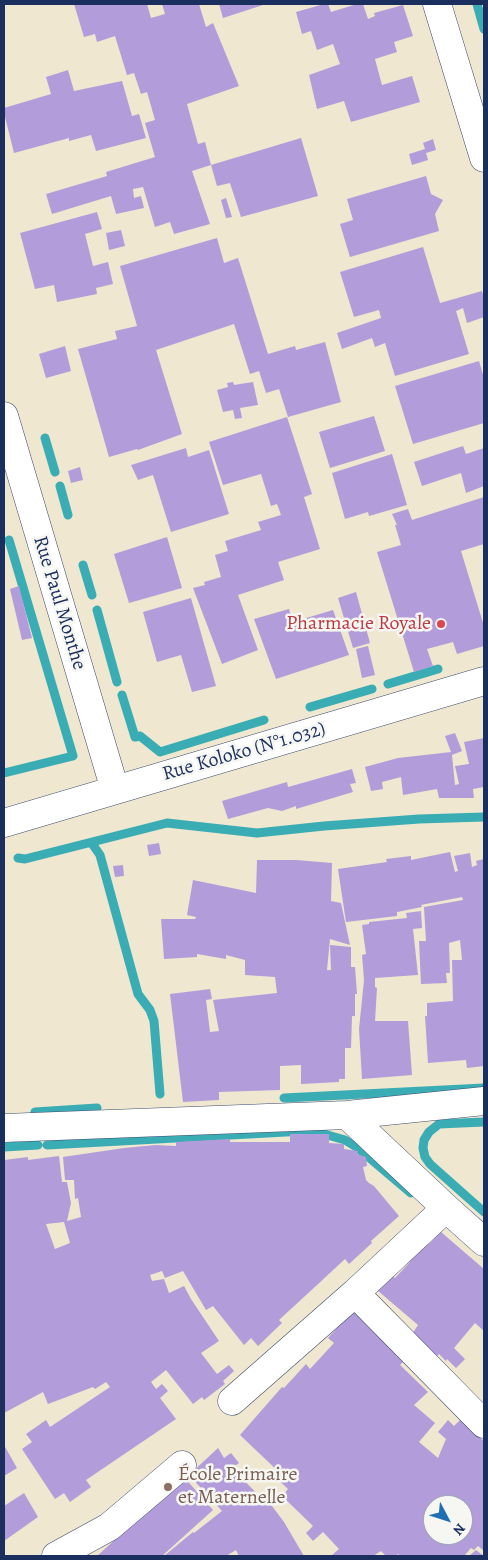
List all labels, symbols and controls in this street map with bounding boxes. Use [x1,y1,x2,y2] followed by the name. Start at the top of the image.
[27,533,91,673] street label: Rue Paul Monthe
[286,612,431,636] place label: Pharmacie Royale
[435,618,447,630] marker: Pharmacie Royale
[160,717,328,787] street label: Rue Koloko (N°1.032)
[178,1463,297,1510] place label: École Primaire et Maternelle
[162,1481,174,1493] marker: École Primaire et Maternelle
[423,1495,473,1545] north arrow
[449,1519,470,1539] text: N

